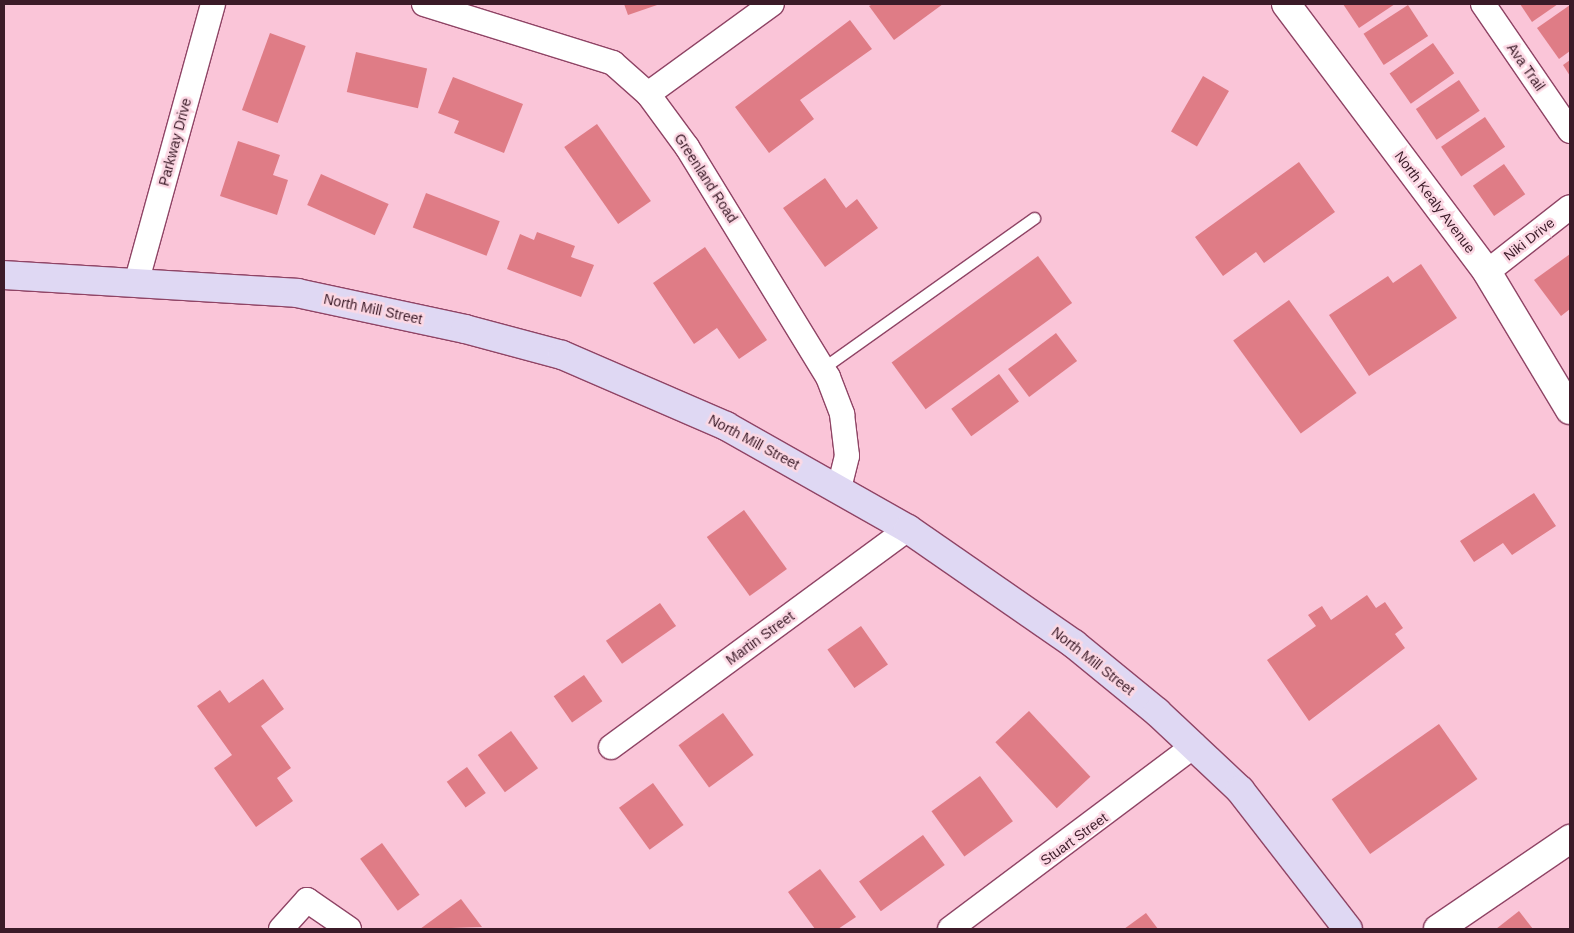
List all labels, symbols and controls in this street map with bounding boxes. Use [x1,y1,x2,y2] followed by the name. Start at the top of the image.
[1504,40,1548,94] street label: Ava Trail
[155,96,195,188] street label: Parkway Drive
[671,130,741,226] street label: Greenland Road
[1391,147,1479,257] street label: North Kealy Avenue
[1500,214,1558,264] street label: Niki Drive
[322,290,424,328] street label: North Mill Street
[706,411,802,473] street label: North Mill Street
[723,608,797,668] street label: Martin Street
[1048,623,1138,699] street label: North Mill Street
[1037,809,1111,869] street label: Stuart Street

